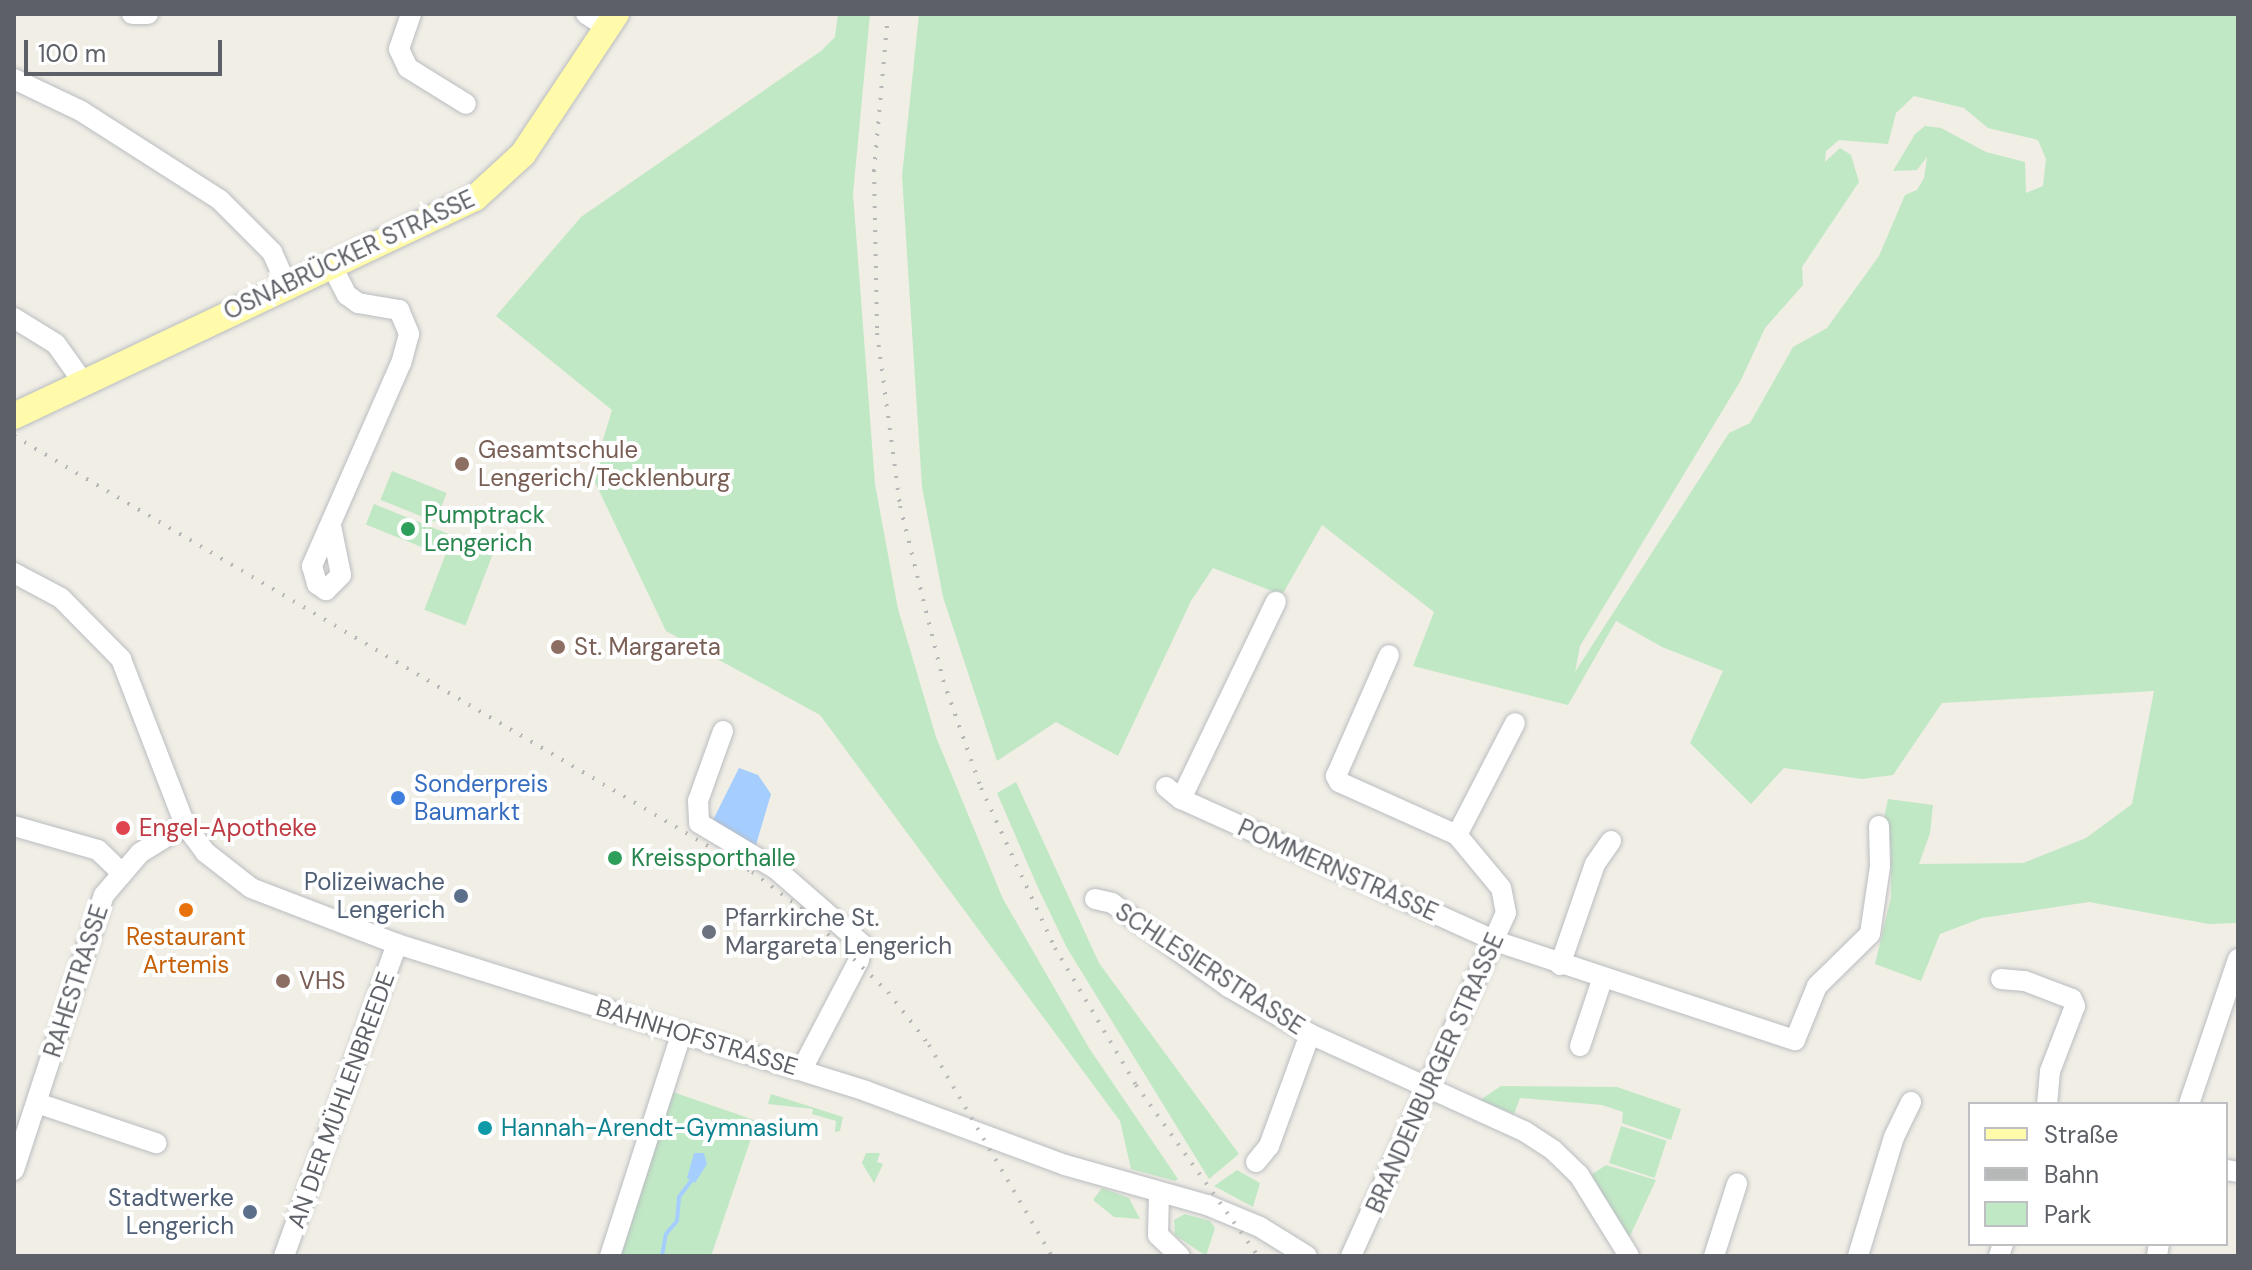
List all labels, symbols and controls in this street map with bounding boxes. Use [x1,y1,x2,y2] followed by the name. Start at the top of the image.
[28,24,226,74] scale bar
[38,38,106,69] text: 100 m
[219,184,479,326] street label: OSNABRÜCKER STRASSE
[478,436,730,492] place label: Gesamtschule Lengerich/Tecklenburg
[453,455,471,473] marker: Gesamtschule Lengerich/Tecklenburg
[424,501,545,557] place label: Pumptrack Lengerich
[399,520,417,538] marker: Pumptrack Lengerich
[574,633,721,661] place label: St. Margareta
[549,638,567,656] marker: St. Margareta
[414,770,548,826] place label: Sonderpreis Baumarkt
[389,789,407,807] marker: Sonderpreis Baumarkt
[1234,813,1442,927] street label: POMMERNSTRASSE
[139,814,317,842] place label: Engel-Apotheke
[114,819,132,837] marker: Engel-Apotheke
[631,844,796,872] place label: Kreissporthalle
[606,849,624,867] marker: Kreissporthalle
[304,868,445,924] place label: Polizeiwache Lengerich
[452,887,470,905] marker: Polizeiwache Lengerich
[1110,897,1310,1041] street label: SCHLESIERSTRASSE
[38,901,114,1061] street label: RAHESTRASSE
[177,901,195,919] marker: Restaurant Artemis
[725,904,952,960] place label: Pfarrkirche St. Margareta Lengerich
[126,923,246,979] place label: Restaurant Artemis
[700,923,718,941] marker: Pfarrkirche St. Margareta Lengerich
[1360,929,1510,1217] street label: BRANDENBURGER STRASSE
[299,967,345,995] place label: VHS
[281,968,401,1232] street label: AN DER MÜHLENBREEDE
[274,972,292,990] marker: VHS
[593,993,801,1081] street label: BAHNHOFSTRASSE
[1968,1102,2228,1246] legend
[501,1114,819,1142] place label: Hannah-Arendt-Gymnasium
[476,1119,494,1137] marker: Hannah-Arendt-Gymnasium
[2044,1119,2118,1150] text: Straße
[2044,1159,2099,1190] text: Bahn
[108,1184,234,1240] place label: Stadtwerke Lengerich
[2044,1199,2091,1230] text: Park
[241,1203,259,1221] marker: Stadtwerke Lengerich

